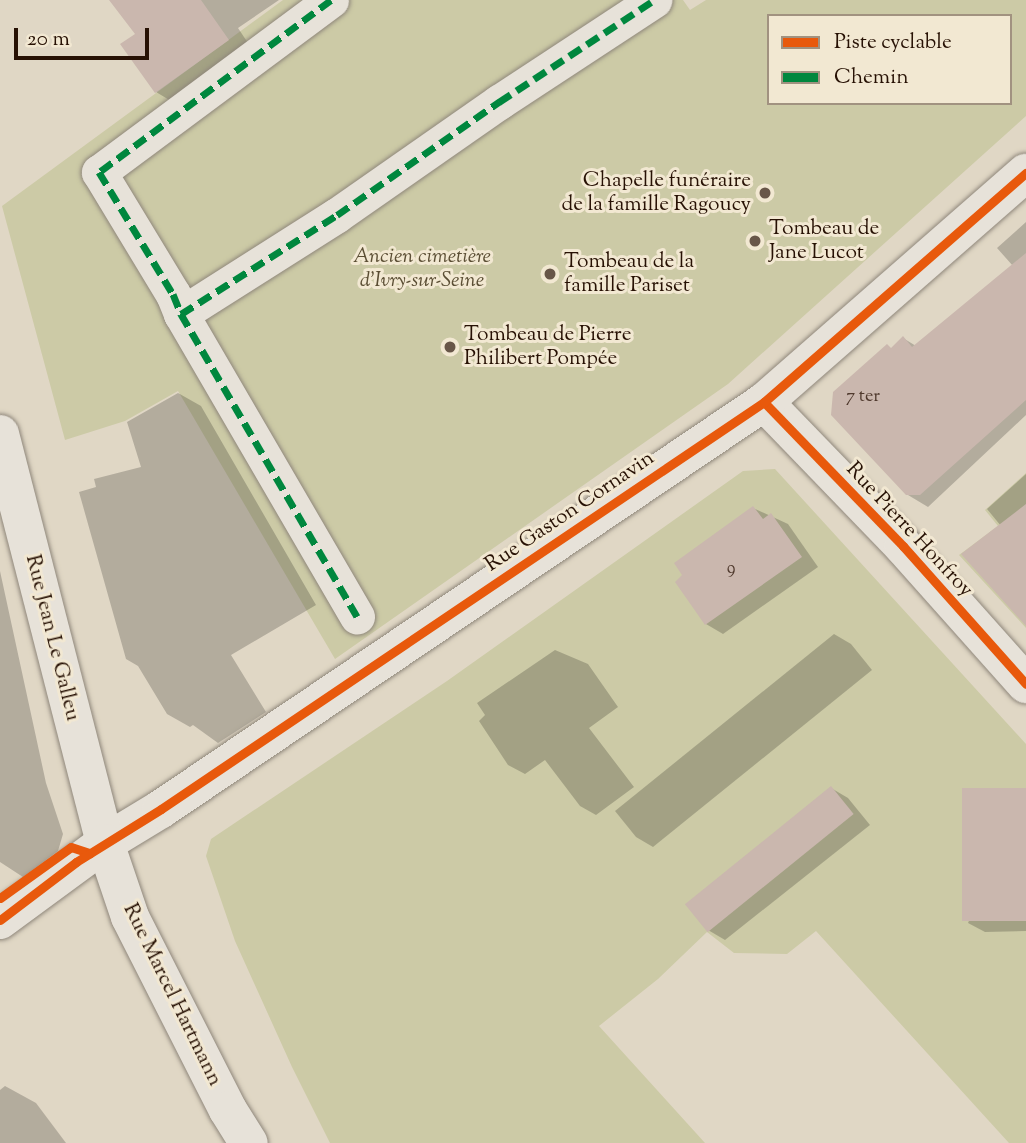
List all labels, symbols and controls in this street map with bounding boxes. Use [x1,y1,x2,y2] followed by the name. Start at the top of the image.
[18,14,152,58] scale bar
[767,14,1012,105] legend
[27,25,70,55] text: 20 m
[834,28,952,58] text: Piste cyclable
[834,63,909,93] text: Chemin
[562,168,751,218] place label: Chapelle funéraire de la famille Ragoucy
[757,185,773,201] marker: Chapelle funéraire de la famille Ragoucy
[769,216,879,266] place label: Tombeau de Jane Lucot
[747,233,763,249] marker: Tombeau de Jane Lucot
[353,244,491,294] park label: Ancien cimetière d'Ivry-sur-Seine
[564,249,694,299] place label: Tombeau de la famille Pariset
[542,266,558,282] marker: Tombeau de la famille Pariset
[464,322,631,372] place label: Tombeau de Pierre Philibert Pompée
[442,339,458,355] marker: Tombeau de Pierre Philibert Pompée
[846,386,880,408] house number: 7 ter
[481,446,659,578] street label: Rue Gaston Cornavin
[840,457,978,603] street label: Rue Pierre Honfroy
[19,552,85,724] street label: Rue Jean Le Galleu
[727,558,735,580] house number: 9
[117,900,227,1090] street label: Rue Marcel Hartmann

